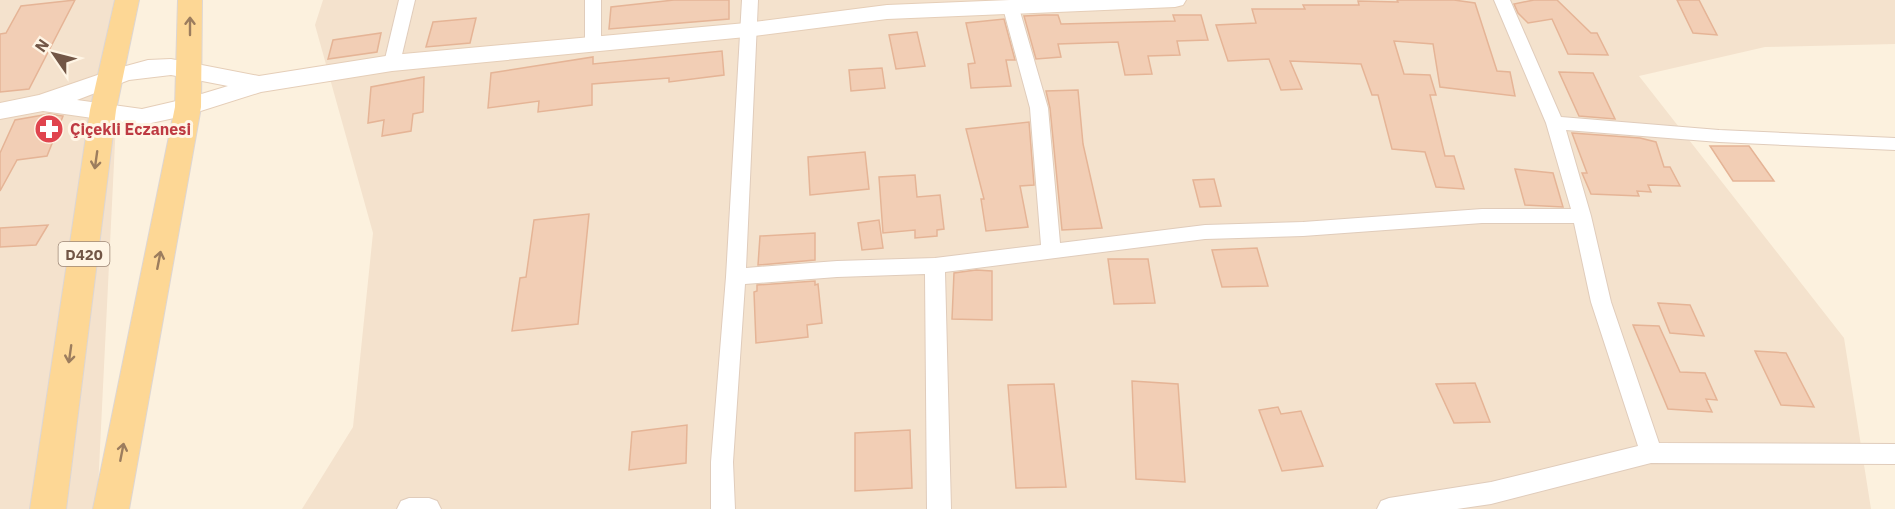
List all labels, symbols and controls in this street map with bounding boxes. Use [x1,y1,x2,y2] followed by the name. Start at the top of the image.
[184,16,196,36] one-way arrow
[24,24,84,84] north arrow
[30,35,53,56] text: N
[33,113,65,145] pharmacy icon: Çiçekli Eczanesi
[70,119,191,139] place label: Çiçekli Eczanesi
[91,150,102,170] one-way arrow
[58,242,110,266] road number: D420
[154,251,165,270] one-way arrow
[64,343,75,363] one-way arrow
[117,442,128,462] one-way arrow

